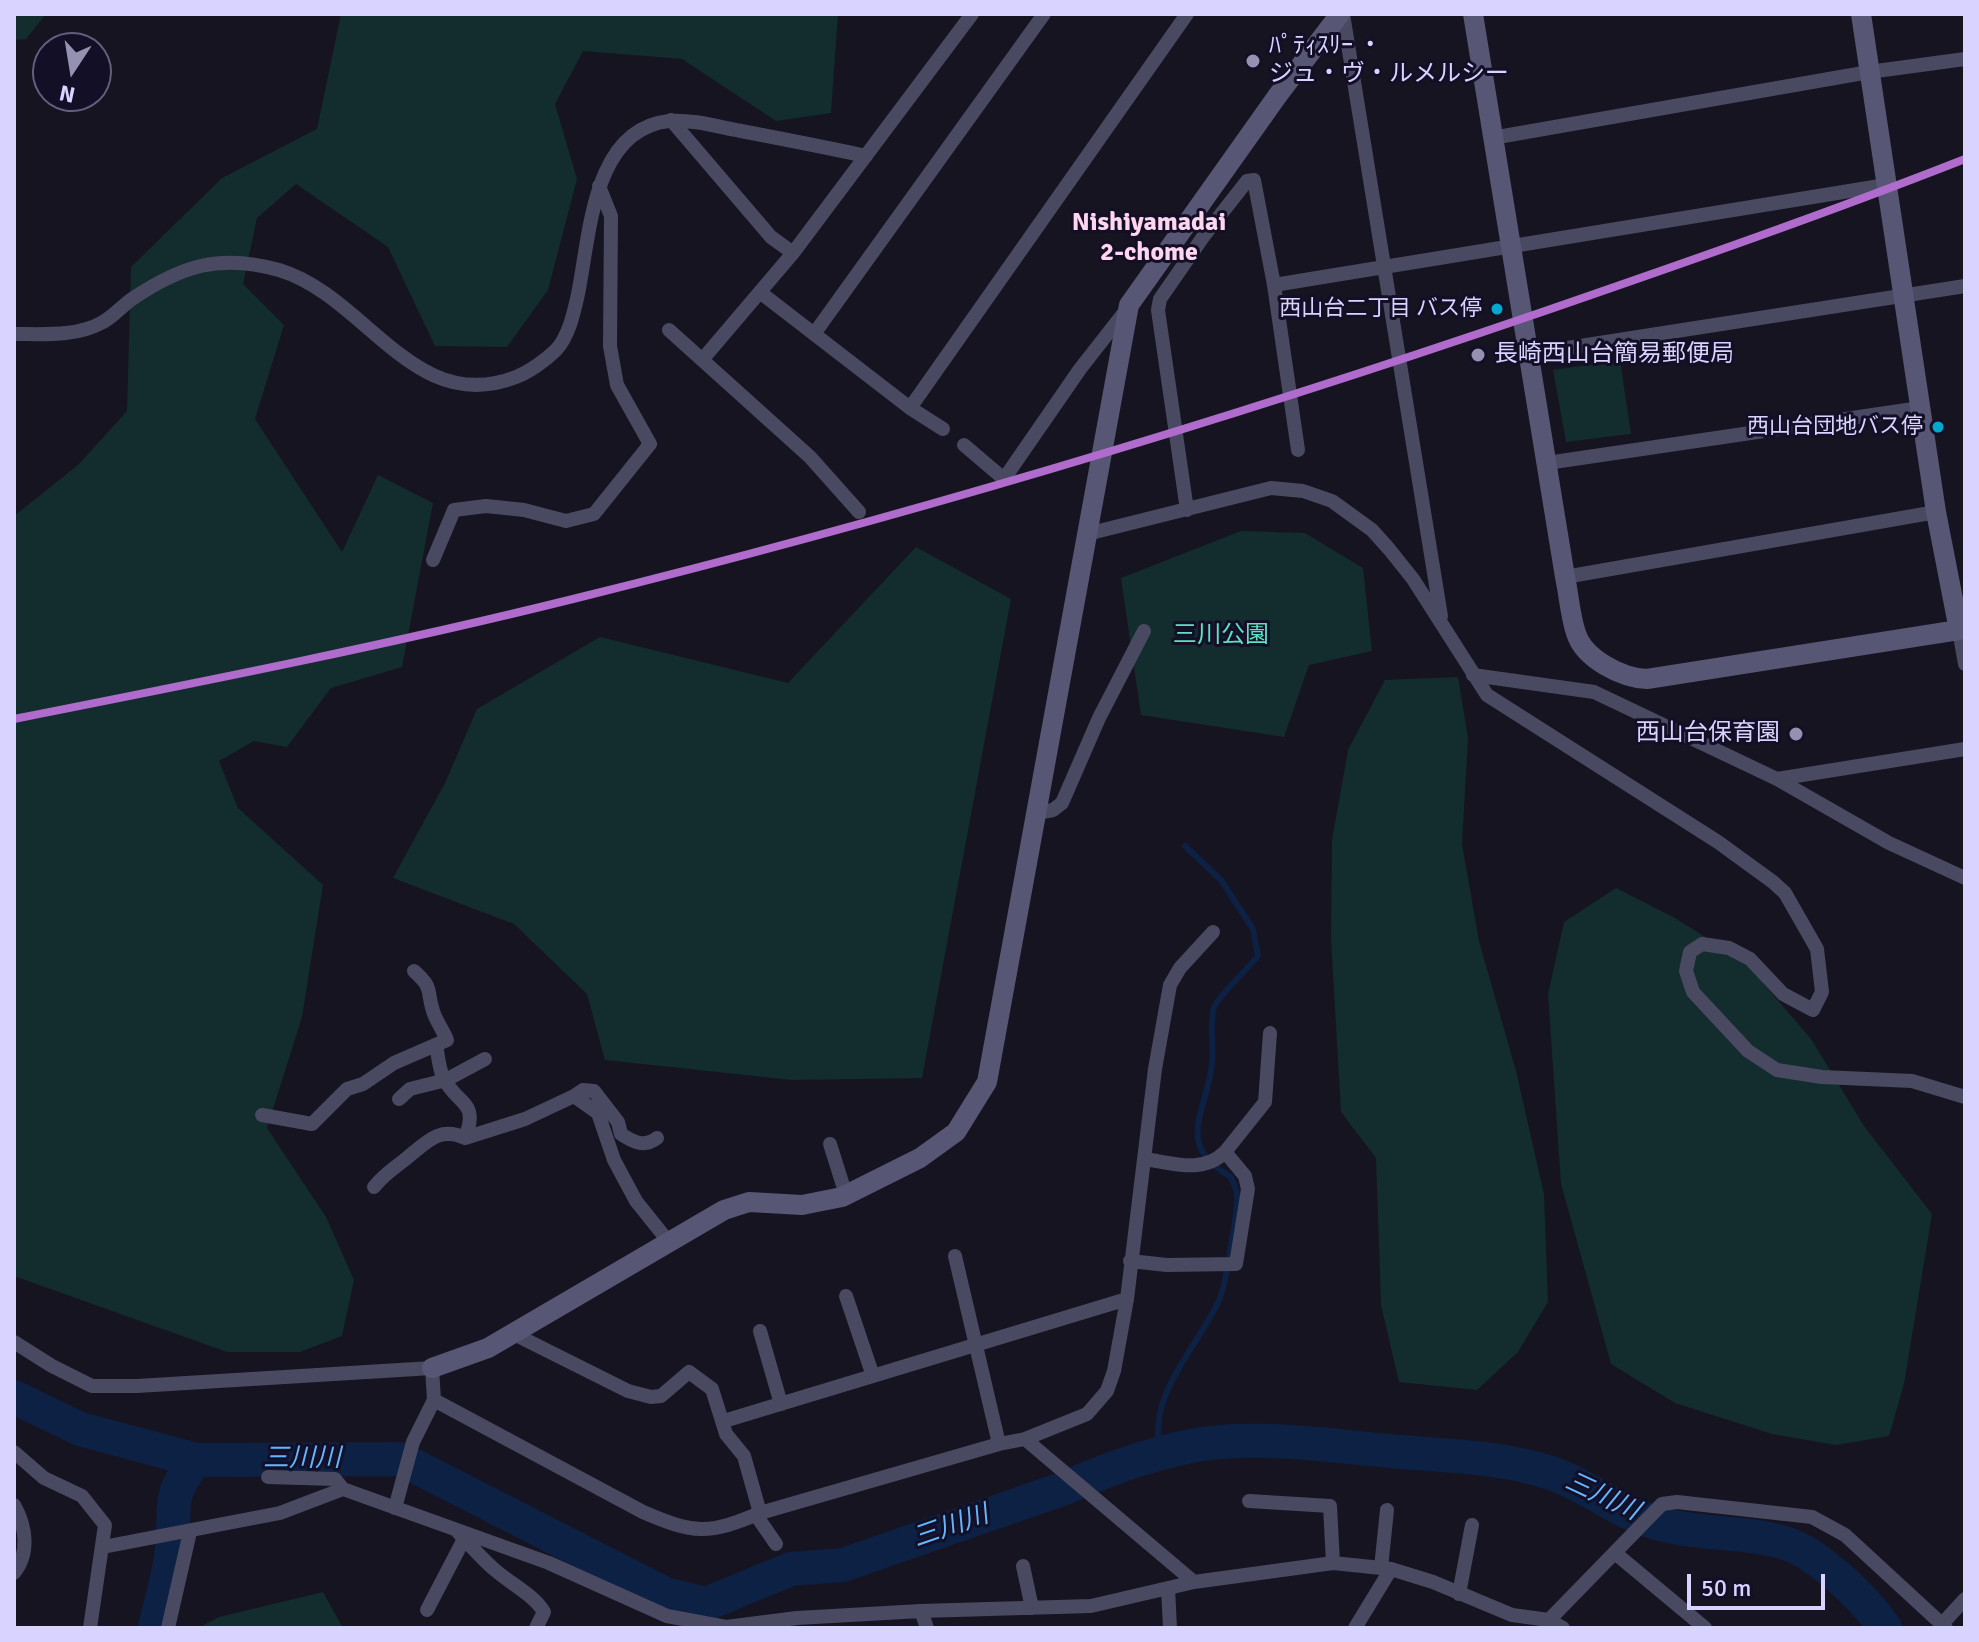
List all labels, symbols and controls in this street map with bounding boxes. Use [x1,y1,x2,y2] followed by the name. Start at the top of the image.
[32,32,112,112] north arrow
[1269,33,1509,89] place label: ﾊﾟﾃｨｽﾘｰ ・ ジュ・ヴ・ルメルシー
[1244,52,1262,70] marker: ﾊﾟﾃｨｽﾘｰ ・ ジュ・ヴ・ルメルシー
[57,79,78,109] text: N
[1072,207,1226,268] district label: Nishiyamadai 2-chome
[1279,296,1482,322] place label: 西山台二丁目 バス停
[1489,301,1505,317] marker: 西山台二丁目 バス停
[1494,341,1734,369] place label: 長崎西山台簡易郵便局
[1469,346,1487,364] marker: 長崎西山台簡易郵便局
[1747,414,1923,440] place label: 西山台団地バス停
[1930,419,1946,435] marker: 西山台団地バス停
[1173,622,1269,650] park label: 三川公園
[1636,720,1780,748] place label: 西山台保育園
[1787,725,1805,743] marker: 西山台保育園
[263,1443,341,1475] water label: 三川川
[1560,1466,1644,1528] water label: 三川川
[909,1500,993,1554] water label: 三川川
[1691,1558,1829,1608] scale bar
[1701,1573,1751,1603] text: 50 m

